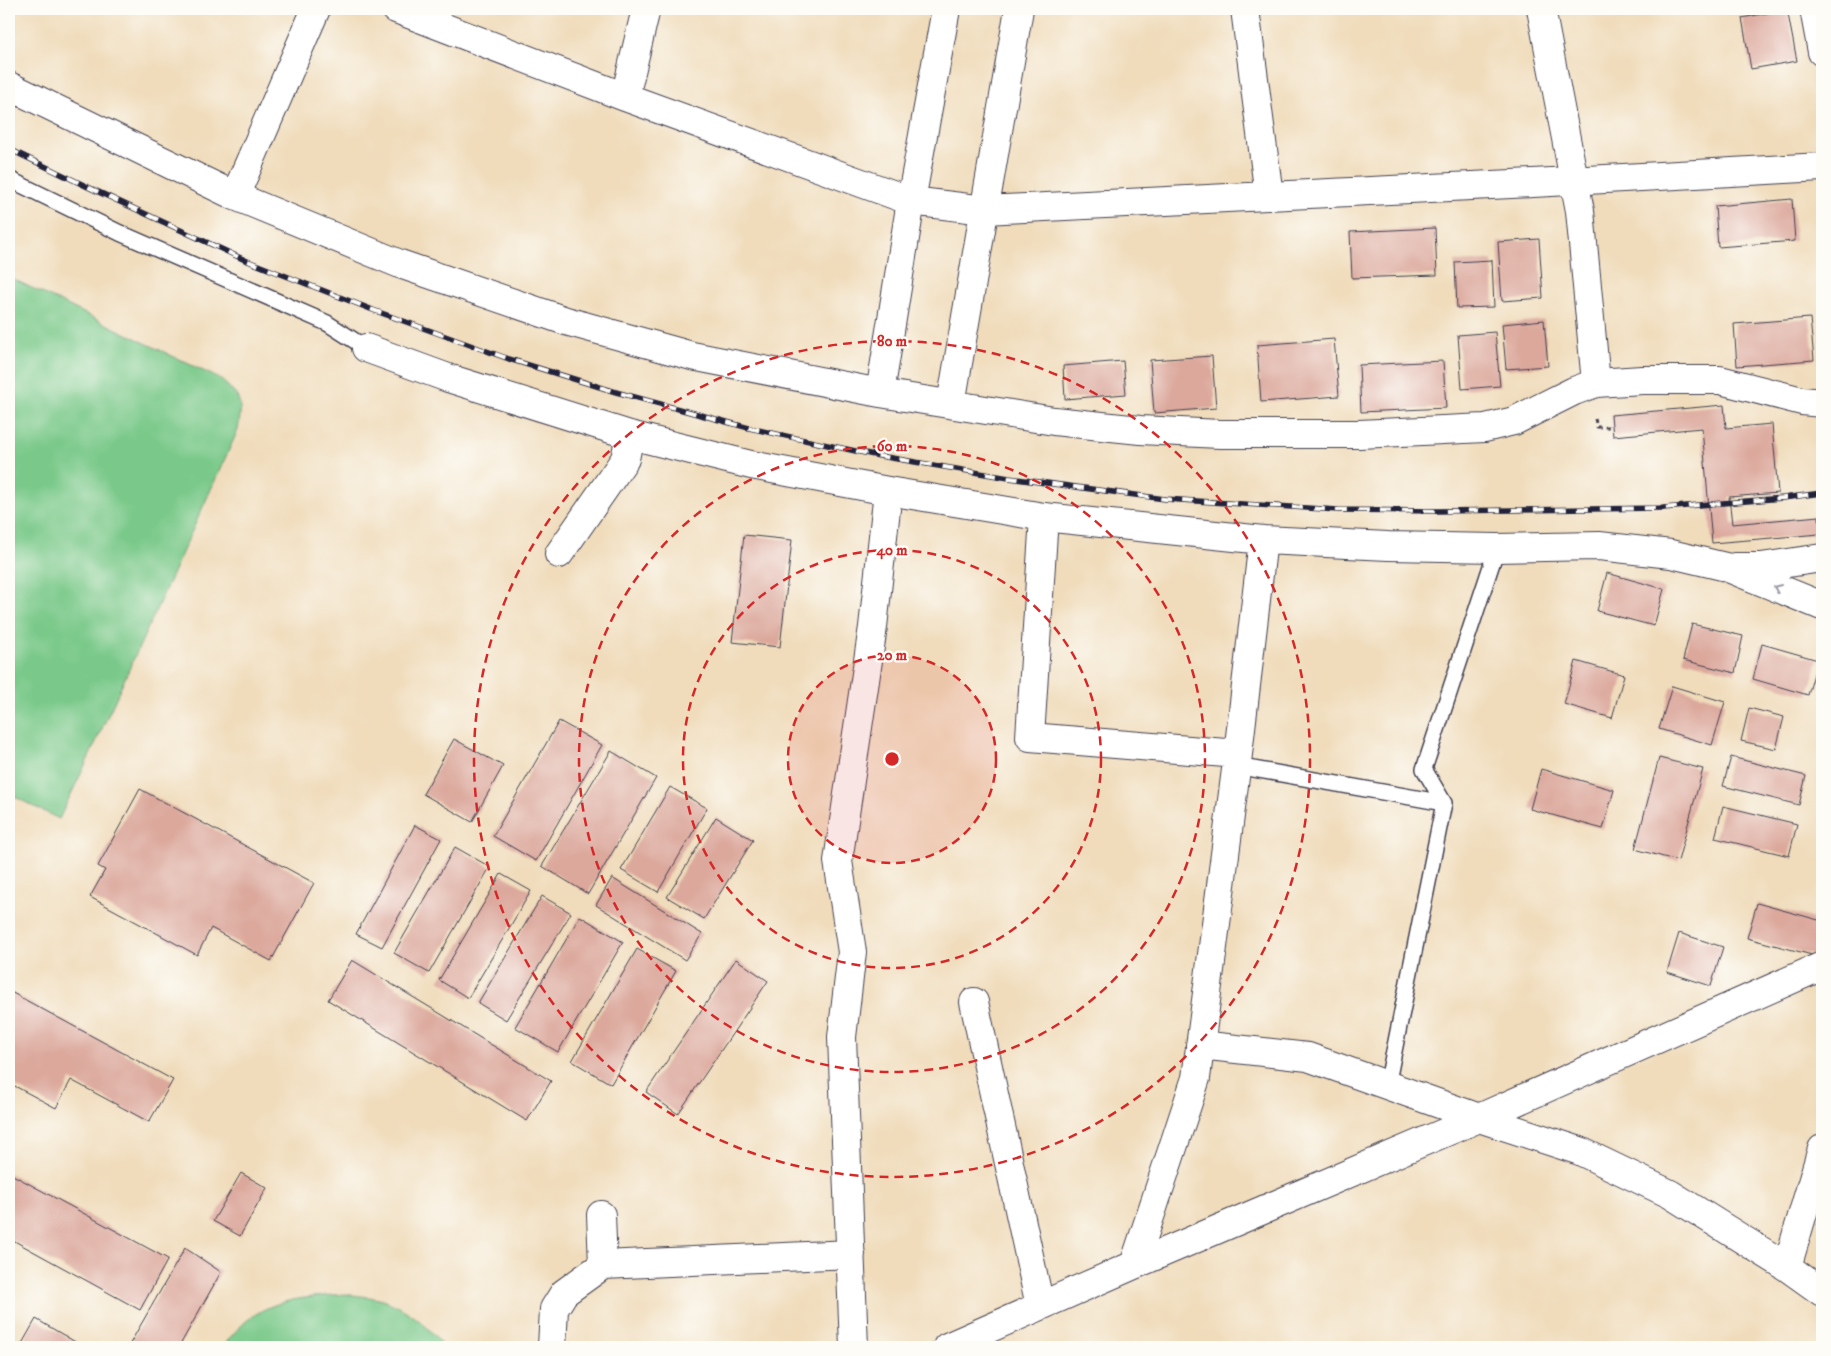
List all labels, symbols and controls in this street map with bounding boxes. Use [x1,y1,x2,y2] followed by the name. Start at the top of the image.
[877,332,908,351] text: 80 m
[877,437,908,456] text: 60 m
[875,541,908,560] text: 40 m
[1773,584,1782,595] one-way arrow
[877,646,908,665] text: 20 m
[883,750,901,768] centre of rings

